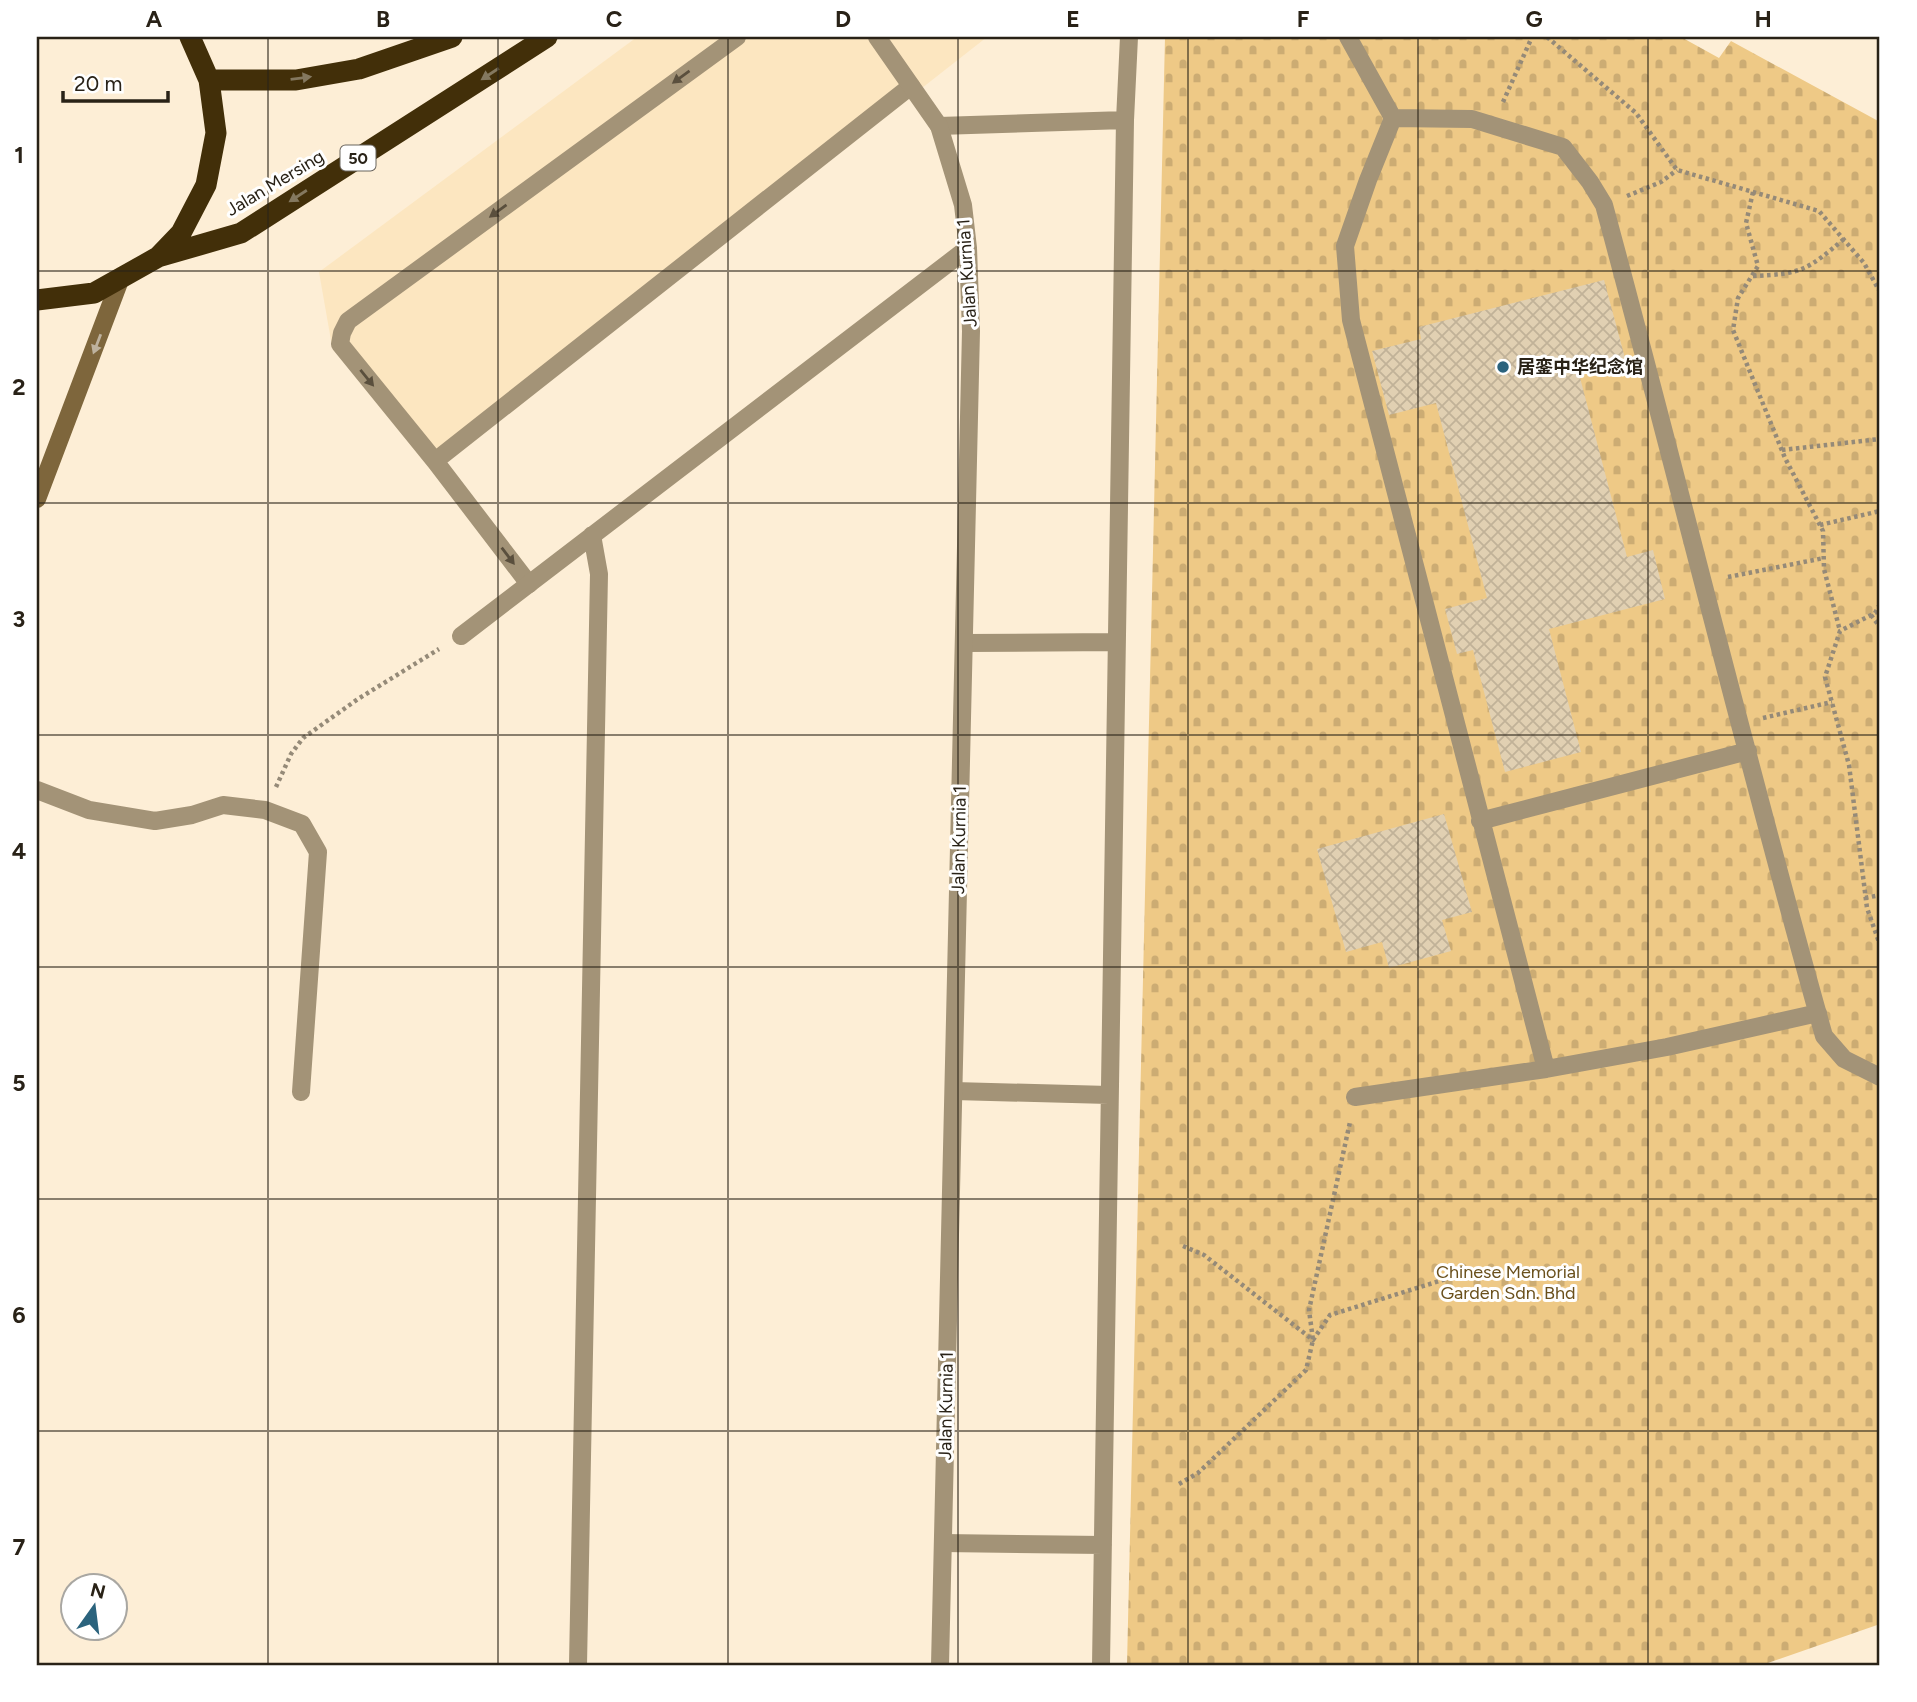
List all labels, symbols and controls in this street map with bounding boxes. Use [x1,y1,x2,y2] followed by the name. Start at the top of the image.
[146,5,163,33] text: A
[376,5,390,33] text: B
[606,5,623,33] text: C
[835,5,851,33] text: D
[1066,5,1080,33] text: E
[1297,5,1310,33] text: F
[1525,5,1543,33] text: G
[1754,5,1772,33] text: H
[63,60,168,104] scale bar
[480,67,499,80] one-way arrow
[672,70,691,84] one-way arrow
[74,71,122,96] text: 20 m
[290,73,312,84] one-way arrow
[14,141,24,169] text: 1
[222,145,328,221] street label: Jalan Mersing
[340,146,376,170] road number: 50
[289,190,308,203] one-way arrow
[489,204,507,218] one-way arrow
[952,218,982,328] street label: Jalan Kurnia 1
[91,334,102,355] one-way arrow
[1517,356,1643,378] place label: 居銮中华纪念馆
[1495,359,1511,375] marker: 居銮中华纪念馆
[359,369,374,386] one-way arrow
[12,373,26,401] text: 2
[500,547,515,565] one-way arrow
[13,605,25,633] text: 3
[947,786,971,894] street label: Jalan Kurnia 1
[12,837,26,865] text: 4
[12,1069,26,1097] text: 5
[1436,1261,1580,1304] park label: Chinese Memorial Garden Sdn. Bhd
[12,1301,26,1329] text: 6
[934,1352,958,1460] street label: Jalan Kurnia 1
[13,1533,26,1561] text: 7
[60,1572,130,1642] north arrow
[88,1578,108,1604] text: N

